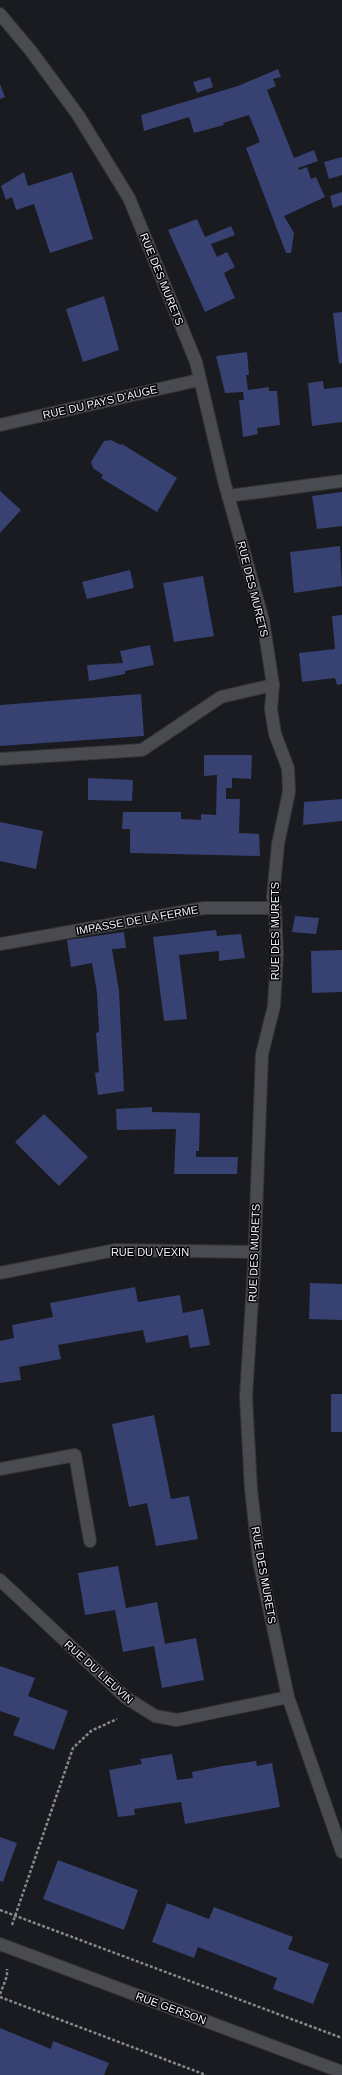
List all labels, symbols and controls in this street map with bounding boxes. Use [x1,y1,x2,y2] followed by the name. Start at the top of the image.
[138,231,186,327] street label: RUE DES MURETS
[42,383,158,421] street label: RUE DU PAYS D'AUGE
[235,540,271,638] street label: RUE DES MURETS
[269,882,281,980] street label: RUE DES MURETS
[75,903,199,937] street label: IMPASSE DE LA FERME
[246,1204,262,1302] street label: RUE DES MURETS
[111,1246,189,1258] street label: RUE DU VEXIN
[250,1526,278,1624] street label: RUE DES MURETS
[62,1638,136,1706] street label: RUE DU LIEUVIN
[134,1990,208,2026] street label: RUE GERSON

